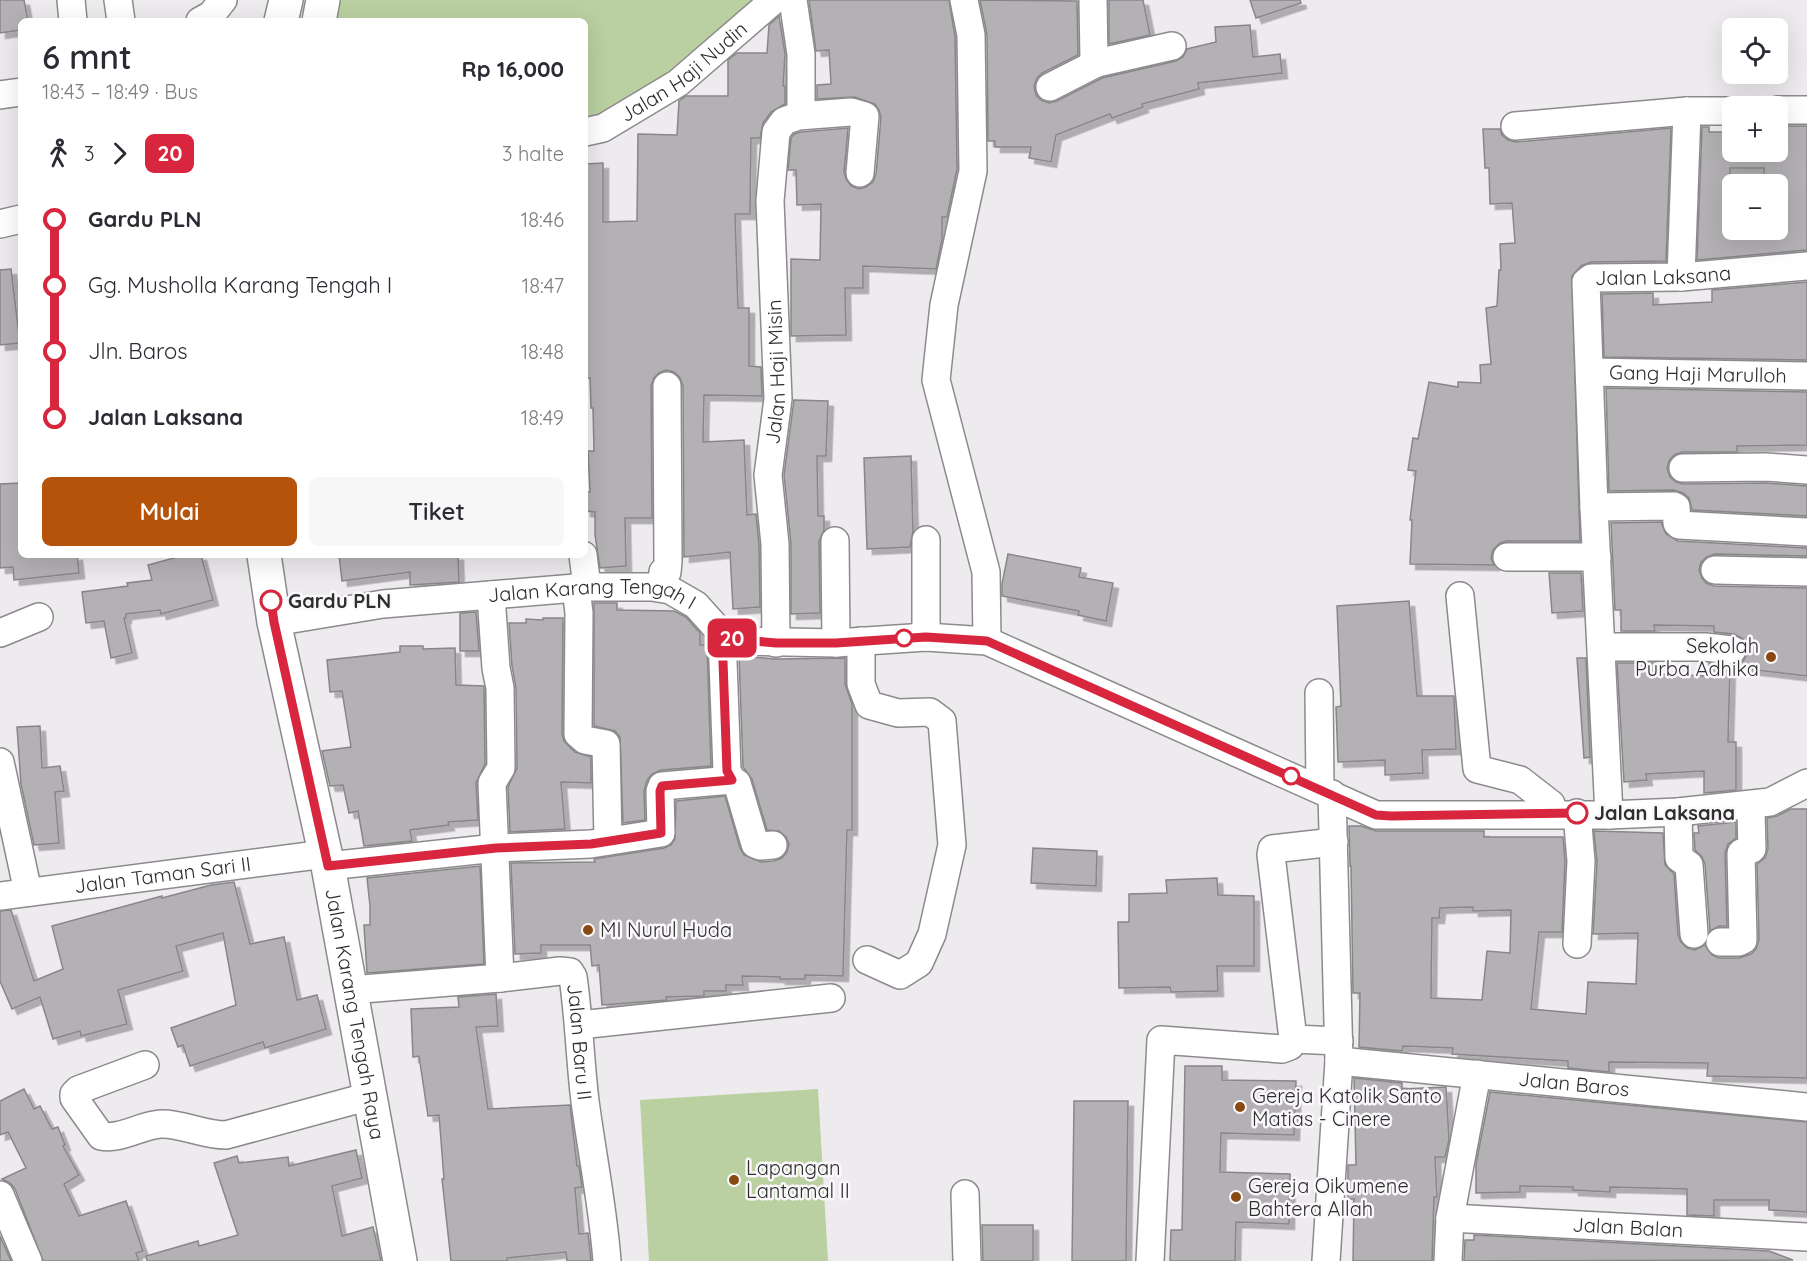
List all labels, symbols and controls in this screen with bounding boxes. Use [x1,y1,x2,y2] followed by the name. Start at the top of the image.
[615,16,752,127] street label: Jalan Haji Nudin
[1722,18,1788,240] map controls
[1722,18,1788,84] button: locate
[42,36,132,77] text: 6 mnt
[462,55,564,83] text: Rp 16,000
[42,79,198,104] text: 18:43 – 18:49 · Bus
[1722,96,1788,162] button: +
[42,137,75,170] icon: walk
[103,137,136,170] icon: forward
[157,140,182,166] text: 20
[84,141,94,166] text: 3
[502,141,564,166] text: 3 halte
[1722,174,1788,240] button: −
[88,205,202,233] text: Gardu PLN
[521,207,564,232] text: 18:46
[1595,260,1732,290] street label: Jalan Laksana
[88,271,392,299] text: Gg. Musholla Karang Tengah I
[522,273,564,298] text: 18:47
[759,299,790,446] street label: Jalan Haji Misin
[88,337,188,365] text: Jln. Baros
[521,339,564,364] text: 18:48
[1609,359,1787,388] street label: Gang Haji Marulloh
[88,403,243,431] text: Jalan Laksana
[521,405,564,430] text: 18:49
[42,477,297,546] button: Mulai
[309,477,564,546] button: Tiket
[487,574,701,614] street label: Jalan Karang Tengah I
[288,588,391,613] place label: Gardu PLN
[260,590,282,612] marker: Gardu PLN
[705,618,759,658] line badge: 20
[720,625,744,651] text: 20
[895,629,913,647] unlabelled marker
[1635,633,1759,681] place label: Sekolah Purba Adhika
[1764,650,1778,664] marker: Sekolah Purba Adhika
[1282,767,1300,785] unlabelled marker
[1594,800,1735,825] place label: Jalan Laksana
[1566,802,1588,824] marker: Jalan Laksana
[73,851,252,898] street label: Jalan Taman Sari II
[320,886,391,1142] street label: Jalan Karang Tengah Raya
[600,917,732,942] place label: MI Nurul Huda
[581,923,595,937] marker: MI Nurul Huda
[562,982,598,1102] street label: Jalan Baru II
[1517,1066,1630,1101] street label: Jalan Baros
[1252,1083,1442,1131] place label: Gereja Katolik Santo Matias - Cinere
[1233,1100,1247,1114] marker: Gereja Katolik Santo Matias - Cinere
[746,1155,850,1203] place label: Lapangan Lantamal II
[727,1173,741,1187] marker: Lapangan Lantamal II
[1248,1173,1409,1221] place label: Gereja Oikumene Bahtera Allah
[1229,1190,1243,1204] marker: Gereja Oikumene Bahtera Allah
[1572,1212,1684,1242] street label: Jalan Balan

